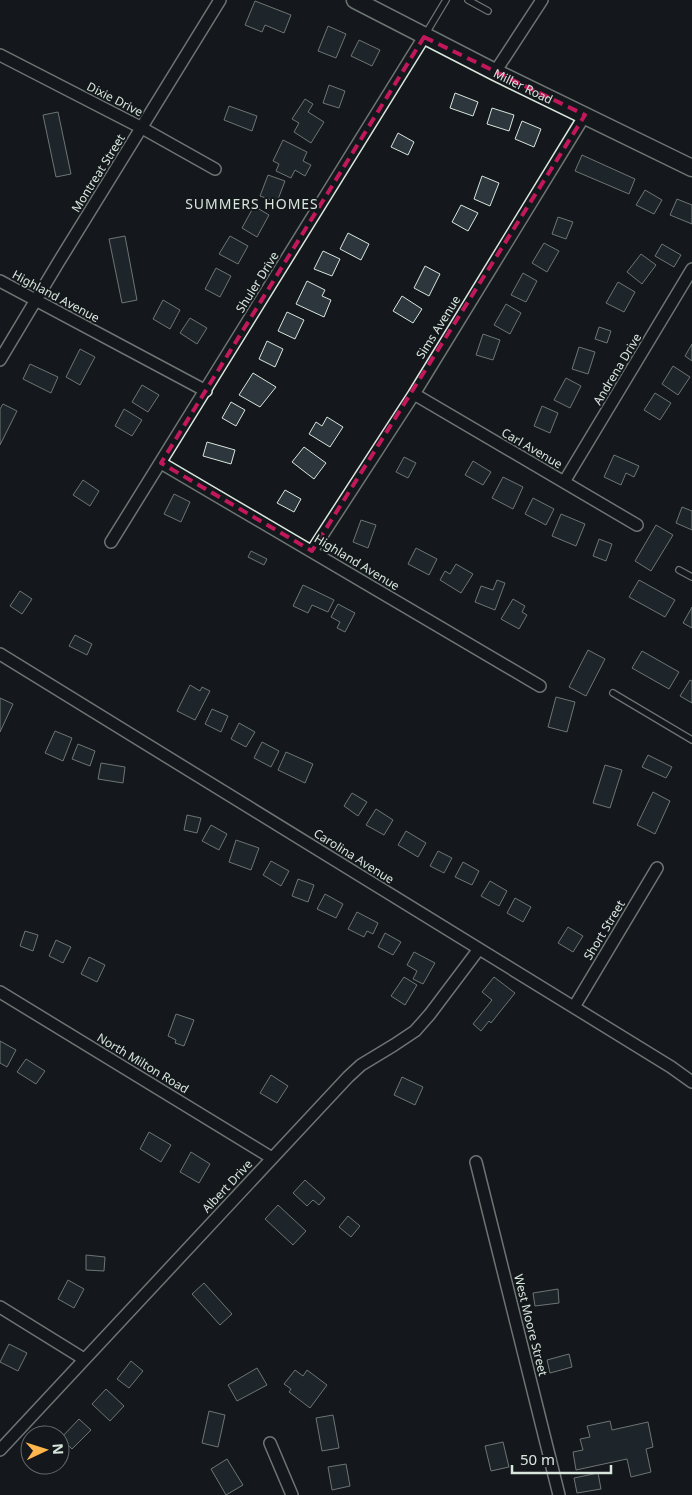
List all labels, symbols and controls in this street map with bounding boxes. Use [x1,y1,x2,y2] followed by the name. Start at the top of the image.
[491,64,556,107] street label: Miller Road
[84,78,146,120] street label: Dixie Drive
[67,130,129,215] street label: Montreat Street
[185,194,319,213] district label: SUMMERS HOMES
[231,248,283,316] street label: Shuler Drive
[9,266,103,326] street label: Highland Avenue
[412,292,464,362] street label: Sims Avenue
[589,330,645,408] street label: Andrena Drive
[498,424,566,472] street label: Carl Avenue
[311,530,403,594] street label: Highland Avenue
[311,824,398,888] street label: Carolina Avenue
[579,896,629,963] street label: Short Street
[94,1029,192,1097] street label: North Milton Road
[198,1156,256,1216] street label: Albert Drive
[510,1272,552,1378] street label: West Moore Street
[20,1425,70,1475] north arrow
[512,1442,611,1474] scale bar
[49,1443,68,1455] text: N
[520,1449,555,1469] text: 50 m

